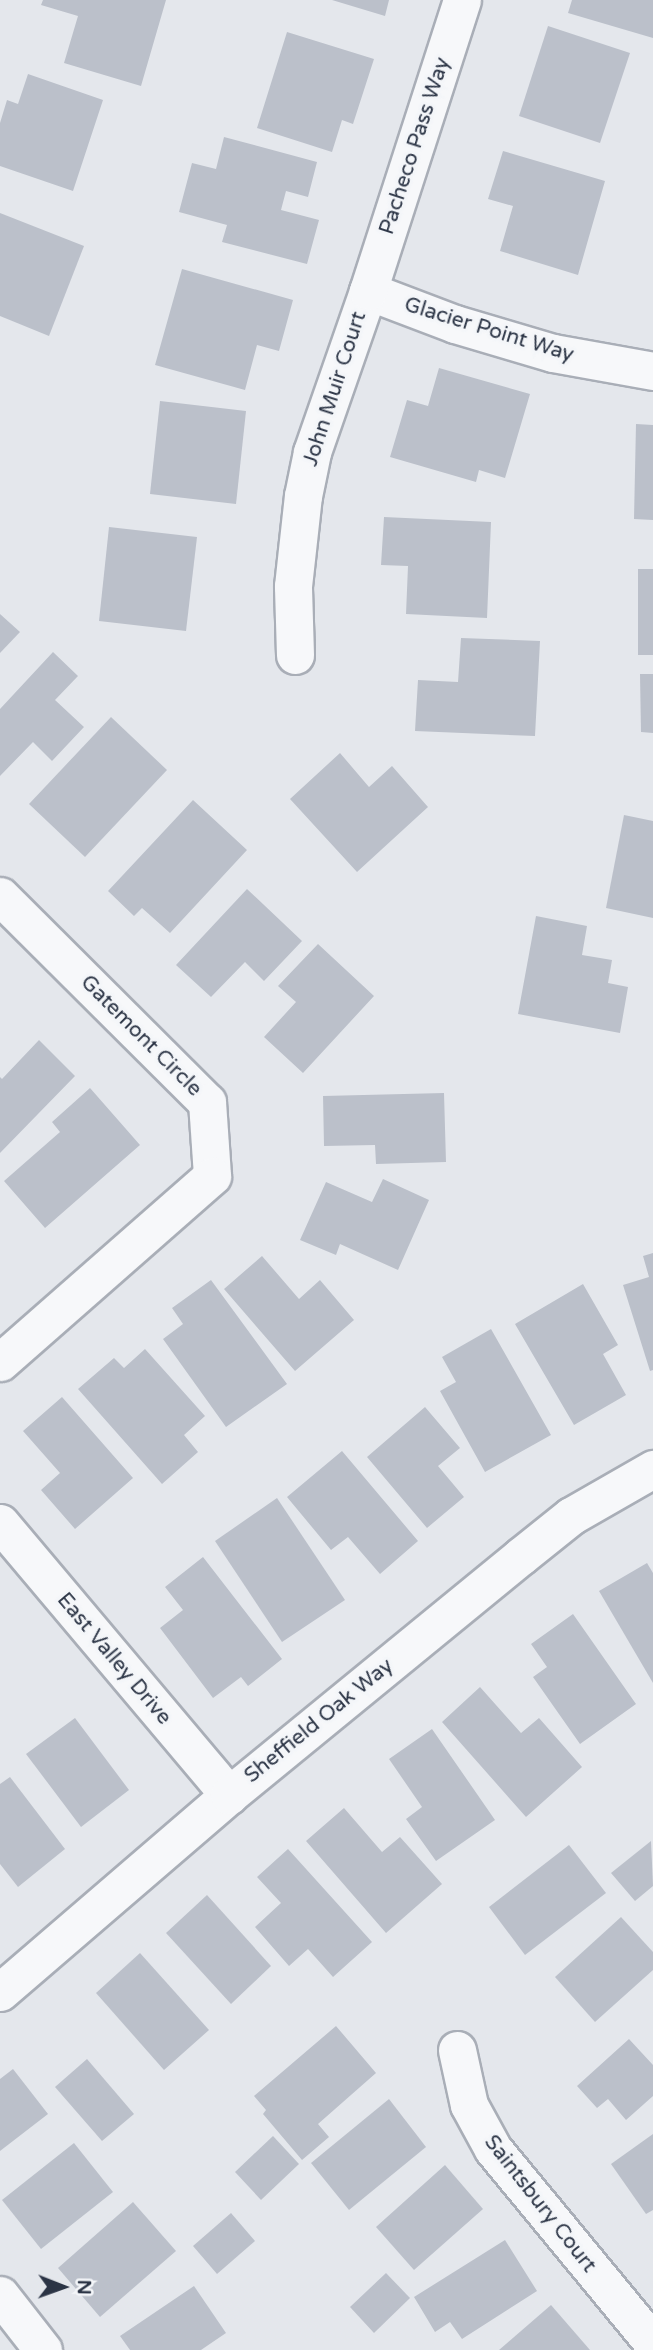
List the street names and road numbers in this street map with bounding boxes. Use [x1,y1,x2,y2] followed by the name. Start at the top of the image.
[374,54,456,238] street label: Pacheco Pass Way
[401,292,577,368] street label: Glacier Point Way
[298,309,372,469] street label: John Muir Court
[75,970,207,1102] street label: Gatemont Circle
[51,1588,177,1730] street label: East Valley Drive
[240,1653,398,1789] street label: Sheffield Oak Way
[479,2130,601,2278] street label: Saintsbury Court

